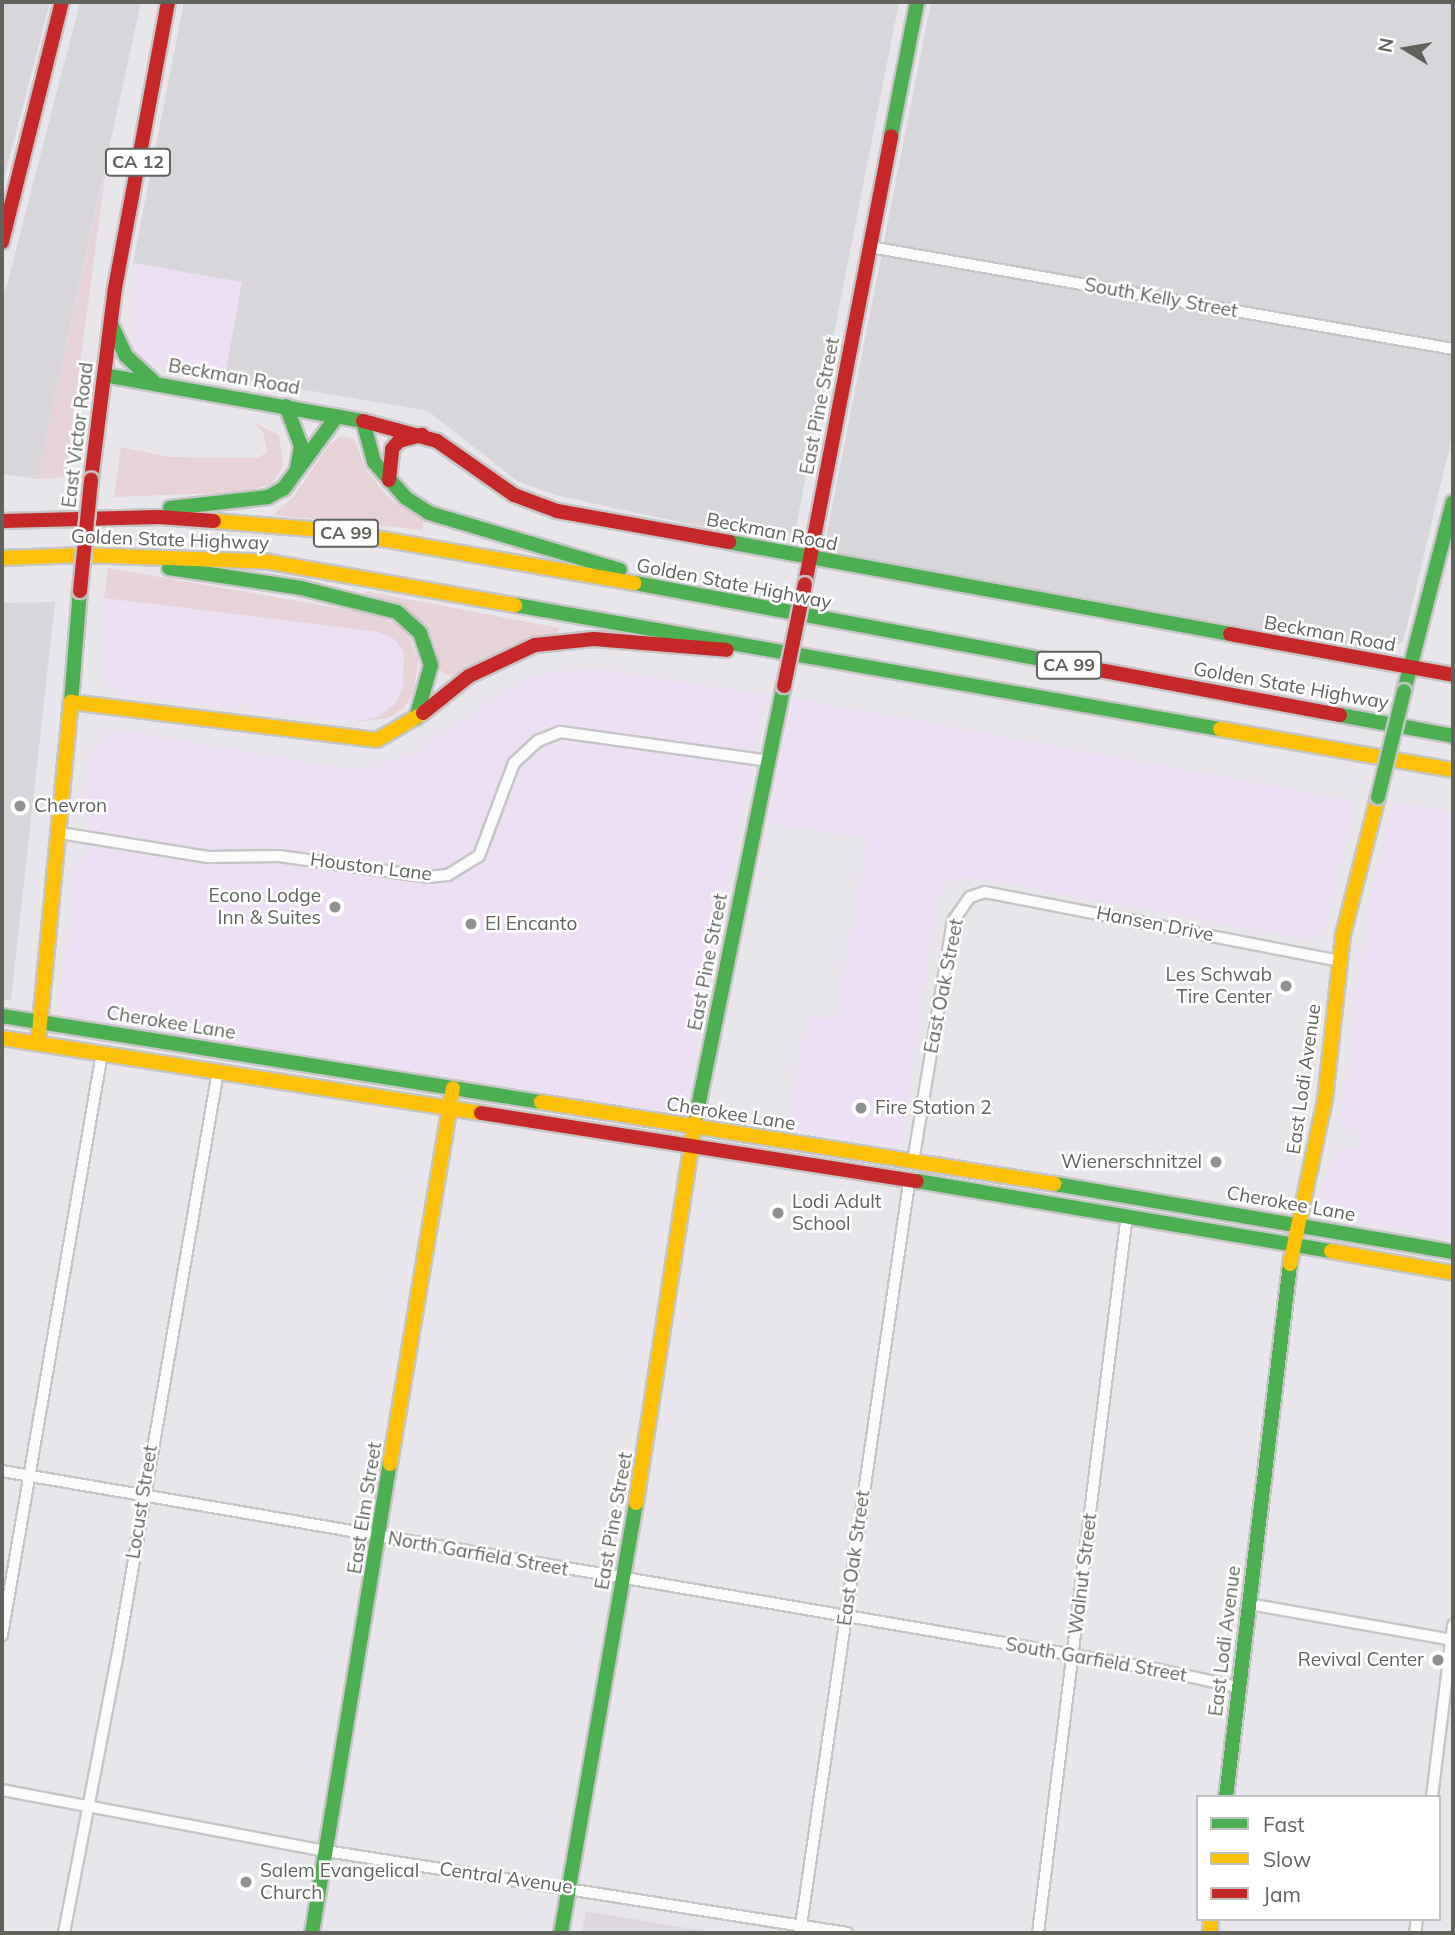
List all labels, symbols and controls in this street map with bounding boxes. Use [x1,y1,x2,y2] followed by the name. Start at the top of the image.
[1371,14,1441,84] north arrow
[1372,36,1399,54] text: N
[105,148,171,176] road number: CA 12
[1083,273,1239,323] street label: South Kelly Street
[796,335,844,477] street label: East Pine Street
[166,354,302,400] street label: Beckman Road
[58,361,98,509] street label: East Victor Road
[704,508,840,556] street label: Beckman Road
[313,518,379,548] road number: CA 99
[71,525,269,555] street label: Golden State Highway
[635,554,833,614] street label: Golden State Highway
[1262,611,1398,657] street label: Beckman Road
[1036,650,1102,680] road number: CA 99
[1191,658,1391,714] street label: Golden State Highway
[34,795,107,817] place label: Chevron
[12,798,28,814] marker: Chevron
[309,848,433,886] street label: Houston Lane
[209,885,321,929] place label: Econo Lodge Inn & Suites
[684,891,732,1033] street label: East Pine Street
[327,899,343,915] marker: Econo Lodge Inn & Suites
[1094,901,1216,947] street label: Hansen Drive
[485,913,577,935] place label: El Encanto
[463,916,479,932] marker: El Encanto
[920,917,968,1055] street label: East Oak Street
[1166,964,1272,1008] place label: Les Schwab Tire Center
[1278,978,1294,994] marker: Les Schwab Tire Center
[105,1002,237,1044] street label: Cherokee Lane
[1282,1002,1326,1156] street label: East Lodi Avenue
[665,1093,797,1135] street label: Cherokee Lane
[875,1097,992,1119] place label: Fire Station 2
[853,1100,869,1116] marker: Fire Station 2
[1061,1151,1202,1173] place label: Wienerschnitzel
[1208,1154,1224,1170] marker: Wienerschnitzel
[1225,1181,1357,1227] street label: Cherokee Lane
[792,1191,881,1235] place label: Lodi Adult School
[770,1205,786,1221] marker: Lodi Adult School
[343,1440,387,1576] street label: East Elm Street
[122,1443,162,1561] street label: Locust Street
[591,1450,637,1592] street label: East Pine Street
[833,1489,875,1627] street label: East Oak Street
[1064,1512,1102,1636] street label: Walnut Street
[386,1527,570,1581] street label: North Garfield Street
[1204,1564,1246,1718] street label: East Lodi Avenue
[1004,1633,1188,1687] street label: South Garfield Street
[1298,1649,1424,1671] place label: Revival Center
[1430,1652,1446,1668] marker: Revival Center
[1196,1795,1441,1921] legend
[1263,1811,1305,1837] text: Fast
[1263,1846,1311,1872] text: Slow
[438,1857,574,1899] street label: Central Avenue
[260,1860,419,1904] place label: Salem Evangelical Church
[238,1874,254,1890] marker: Salem Evangelical Church
[1263,1881,1301,1907] text: Jam

